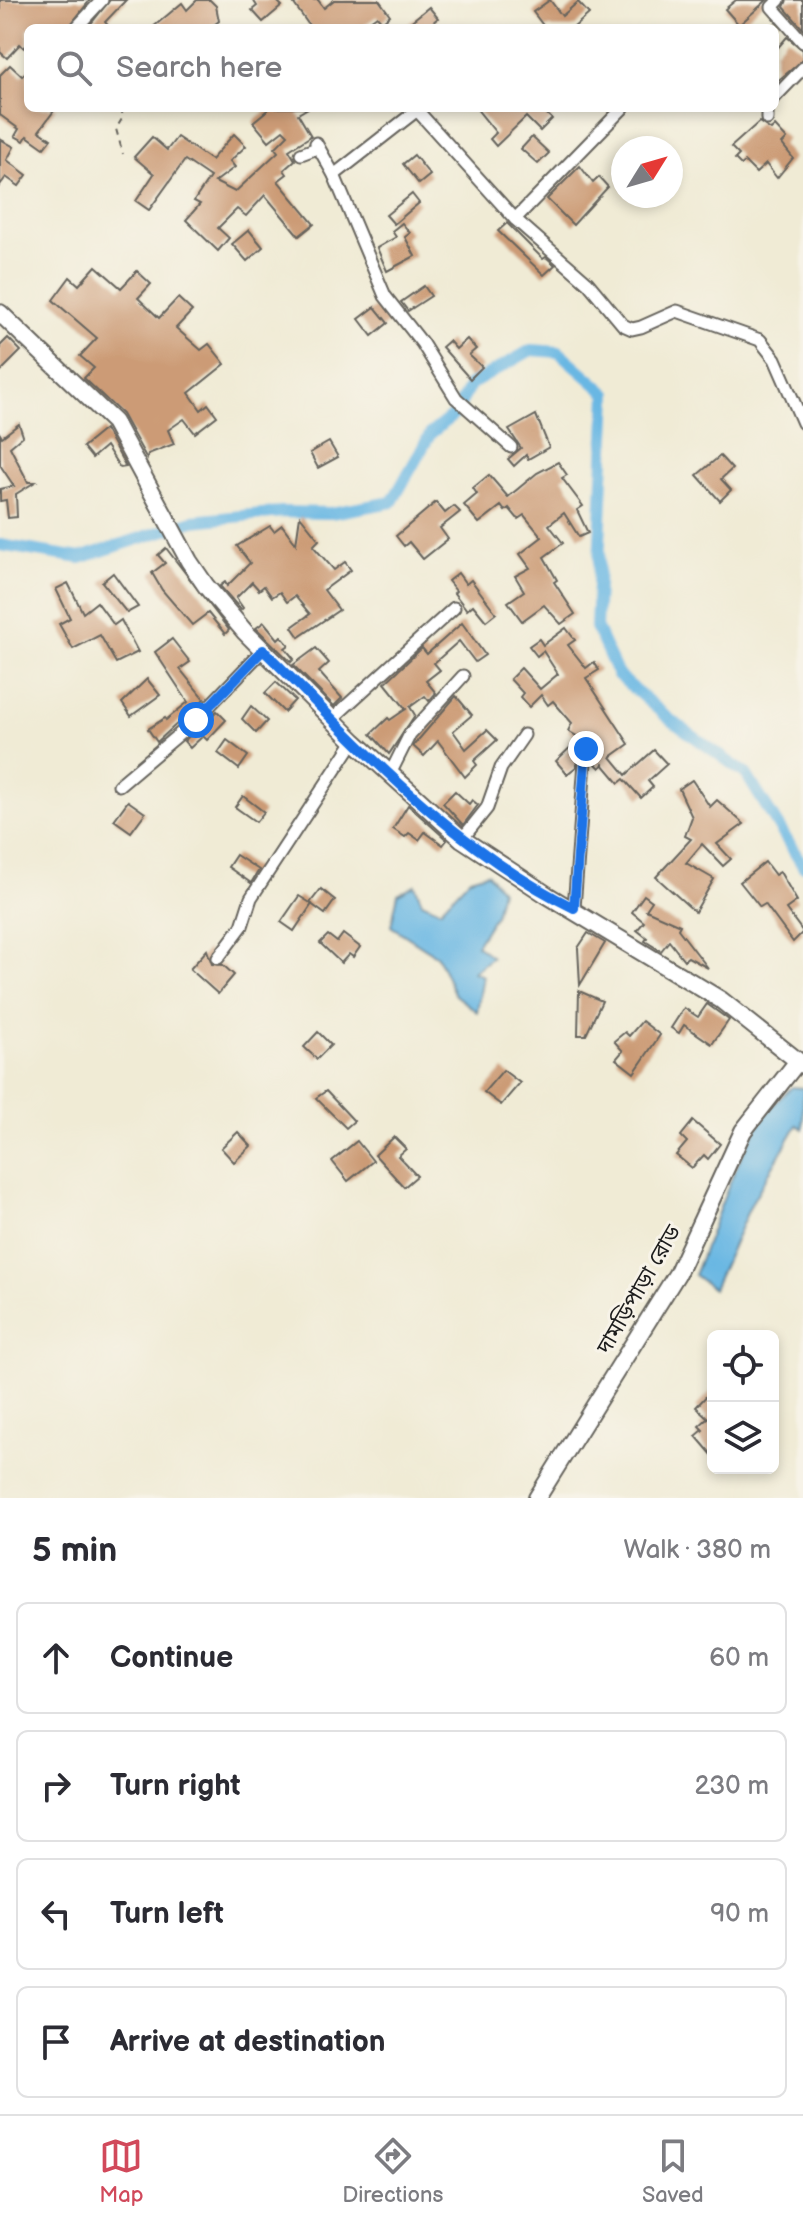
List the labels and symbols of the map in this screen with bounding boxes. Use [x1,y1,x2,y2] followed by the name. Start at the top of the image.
[611,136,683,208] north arrow
[178,702,214,738] route start
[568,731,604,767] route end
[591,1220,687,1360] street label: দামড়িপাড়া রোড

